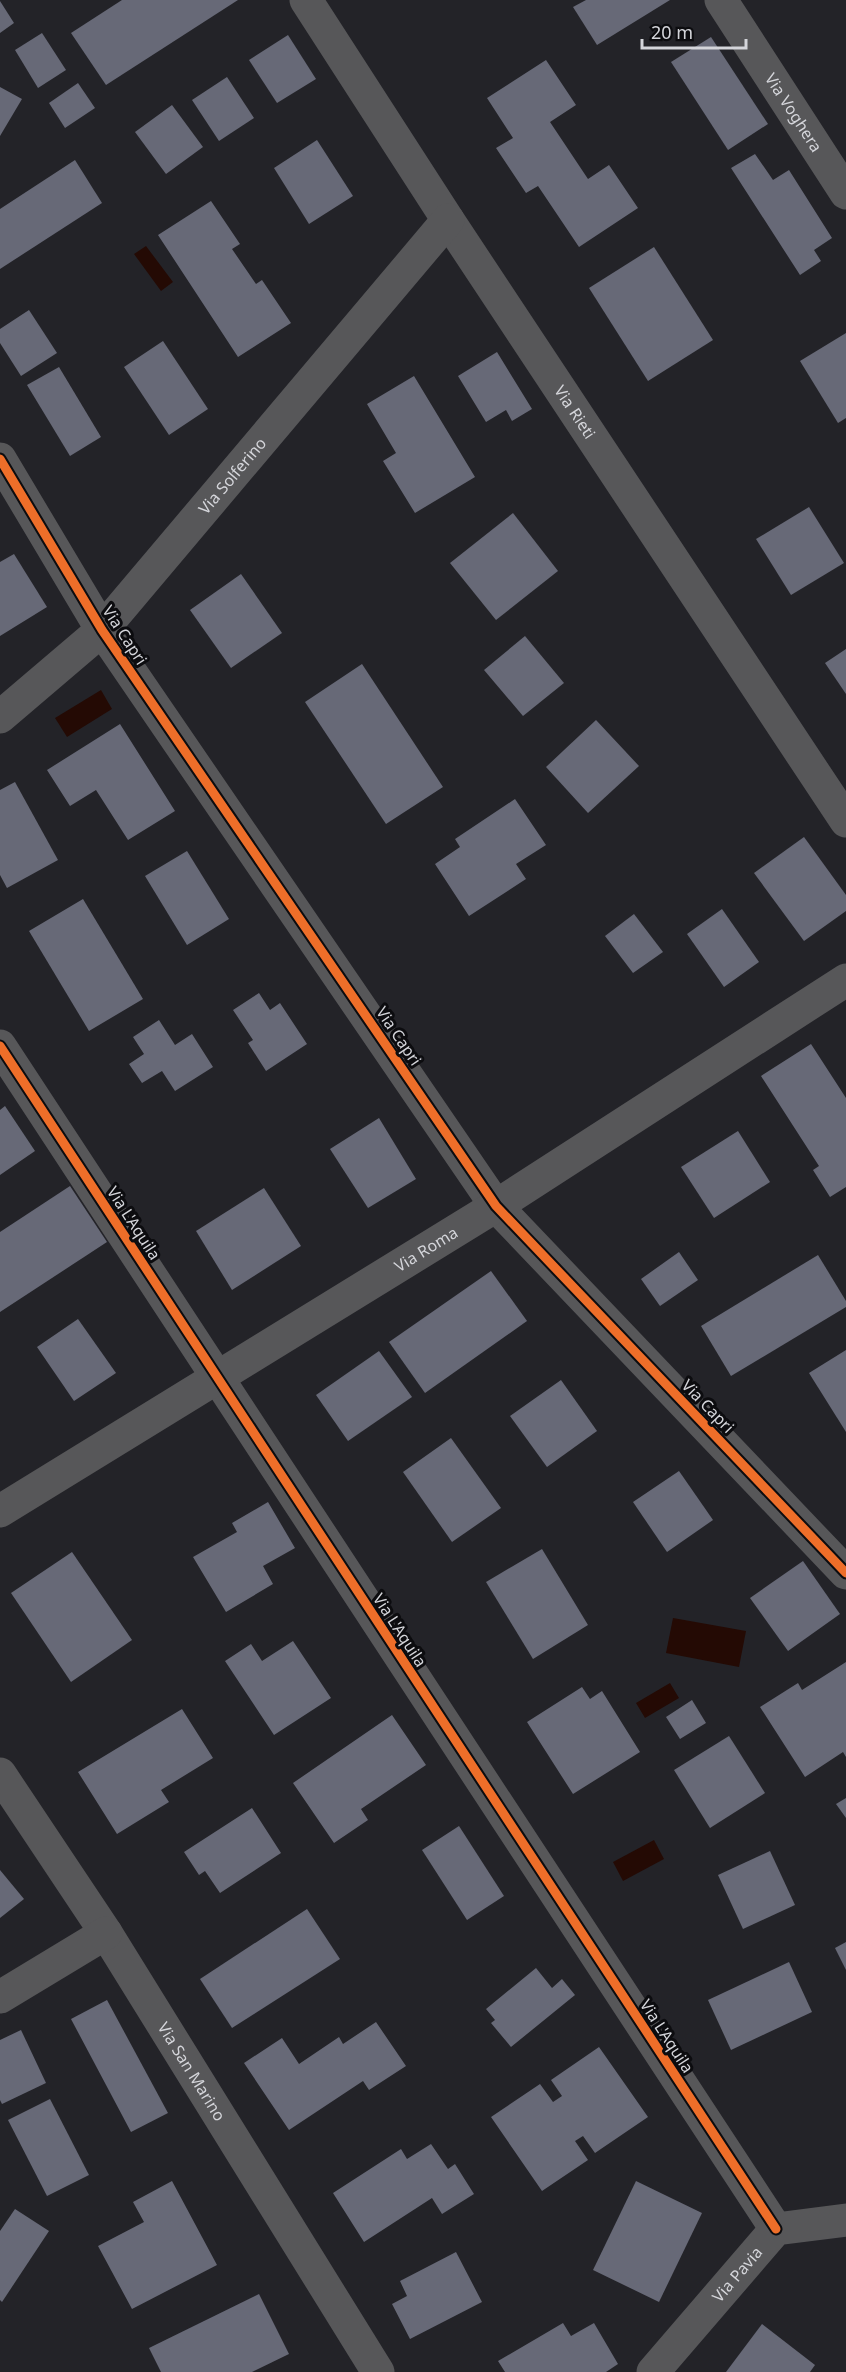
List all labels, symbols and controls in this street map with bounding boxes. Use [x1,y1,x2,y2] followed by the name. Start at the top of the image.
[642,12,746,50] scale bar
[651,20,693,44] text: 20 m
[760,69,828,156] street label: Via Voghera
[549,381,601,443] street label: Via Rieti
[193,433,271,519] street label: Via Solferino
[98,601,152,669] street label: Via Capri
[371,1002,427,1070] street label: Via Capri
[102,1182,166,1264] street label: Via L'Aquila
[390,1221,462,1277] street label: Via Roma
[677,1374,739,1438] street label: Via Capri
[368,1589,432,1671] street label: Via L'Aquila
[635,1995,699,2077] street label: Via L'Aquila
[153,2018,231,2125] street label: Via San Marino
[707,2242,767,2307] street label: Via Pavia

